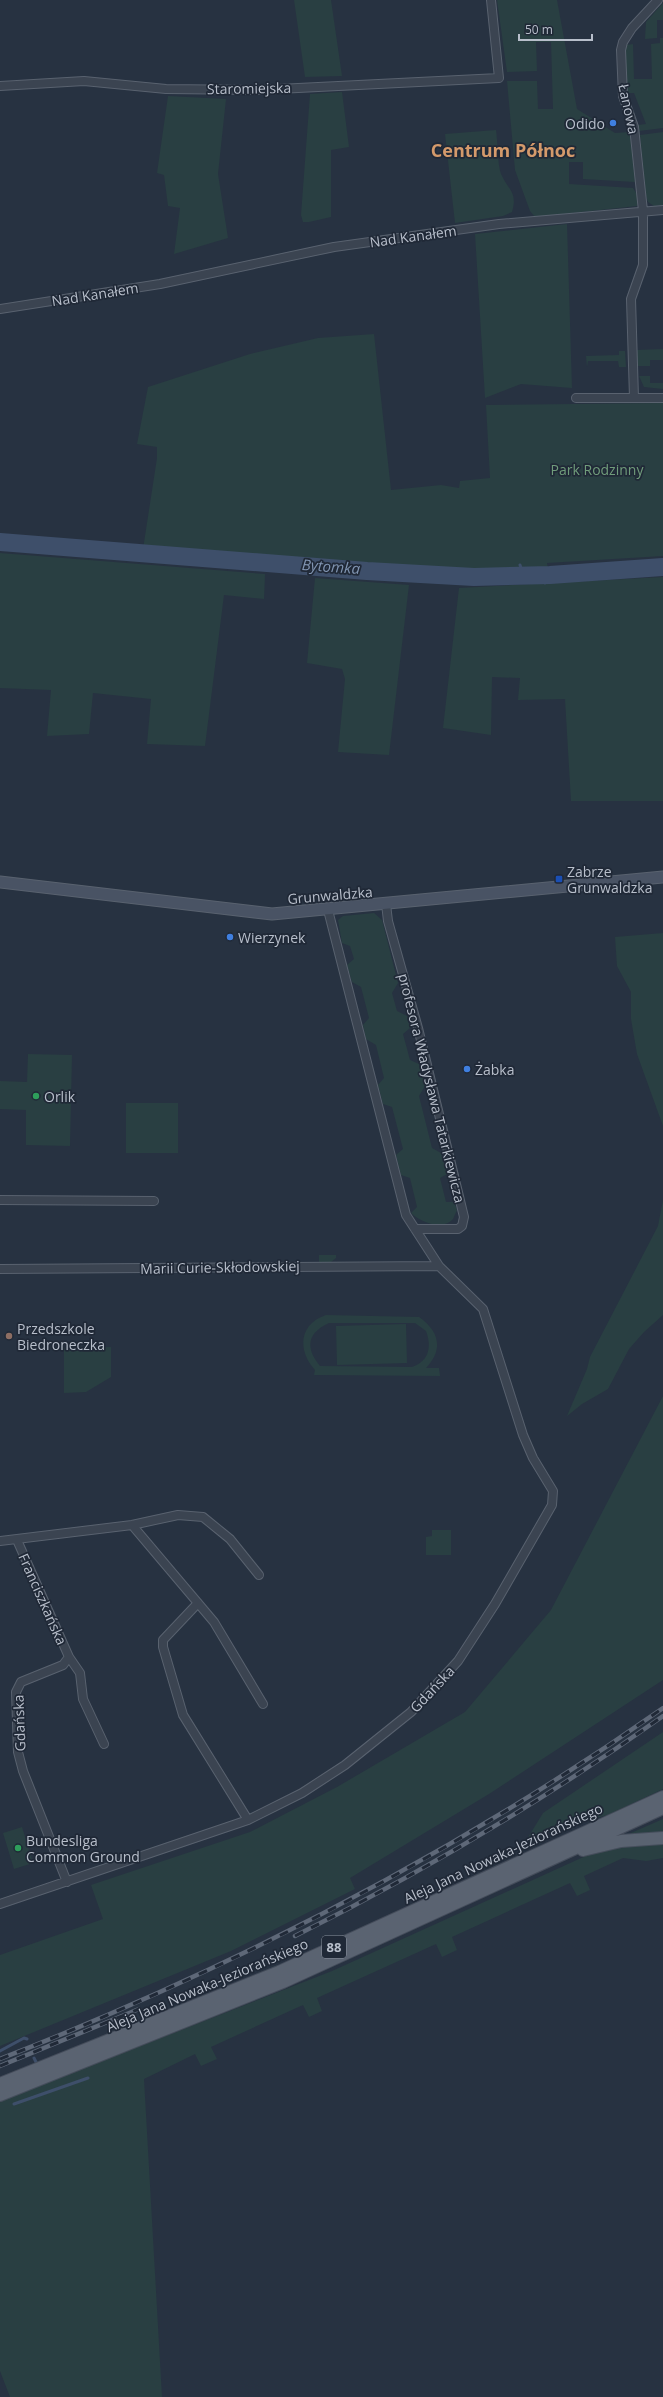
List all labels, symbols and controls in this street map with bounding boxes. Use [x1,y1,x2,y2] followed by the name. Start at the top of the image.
[519,16,592,42] scale bar
[525,21,553,38] text: 50 m
[207,78,291,98] street label: Staromiejska
[614,82,644,136] street label: Łanowa
[565,114,605,133] place label: Odido
[608,118,618,128] marker: Odido
[431,138,575,162] district label: Centrum Północ
[368,220,458,252] street label: Nad Kanałem
[50,278,140,310] street label: Nad Kanałem
[551,460,644,479] park label: Park Rodzinny
[301,554,361,578] water label: Bytomka
[567,862,653,897] place label: Zabrze Grunwaldzka
[554,874,564,884] marker: Zabrze Grunwaldzka
[287,882,373,908] street label: Grunwaldzka
[238,928,306,947] place label: Wierzynek
[225,932,235,942] marker: Wierzynek
[394,971,470,1205] street label: profesora Władysława Tatarkiewicza
[475,1060,515,1079] place label: Żabka
[462,1064,472,1074] marker: Żabka
[44,1087,76,1106] place label: Orlik
[31,1091,41,1101] marker: Orlik
[140,1256,300,1278] street label: Marii Curie-Skłodowskiej
[17,1319,105,1354] place label: Przedszkole Biedroneczka
[4,1331,14,1341] marker: Przedszkole Biedroneczka
[14,1550,72,1648] street label: Franciszkańska
[406,1662,458,1716] street label: Gdańska
[9,1694,29,1752] street label: Gdańska
[400,1798,606,1908] street label: Aleja Jana Nowaka-Jeziorańskiego
[26,1831,140,1866] place label: Bundesliga Common Ground
[13,1843,23,1853] marker: Bundesliga Common Ground
[103,1934,311,2036] street label: Aleja Jana Nowaka-Jeziorańskiego
[322,1936,346,1958] road number: 88

